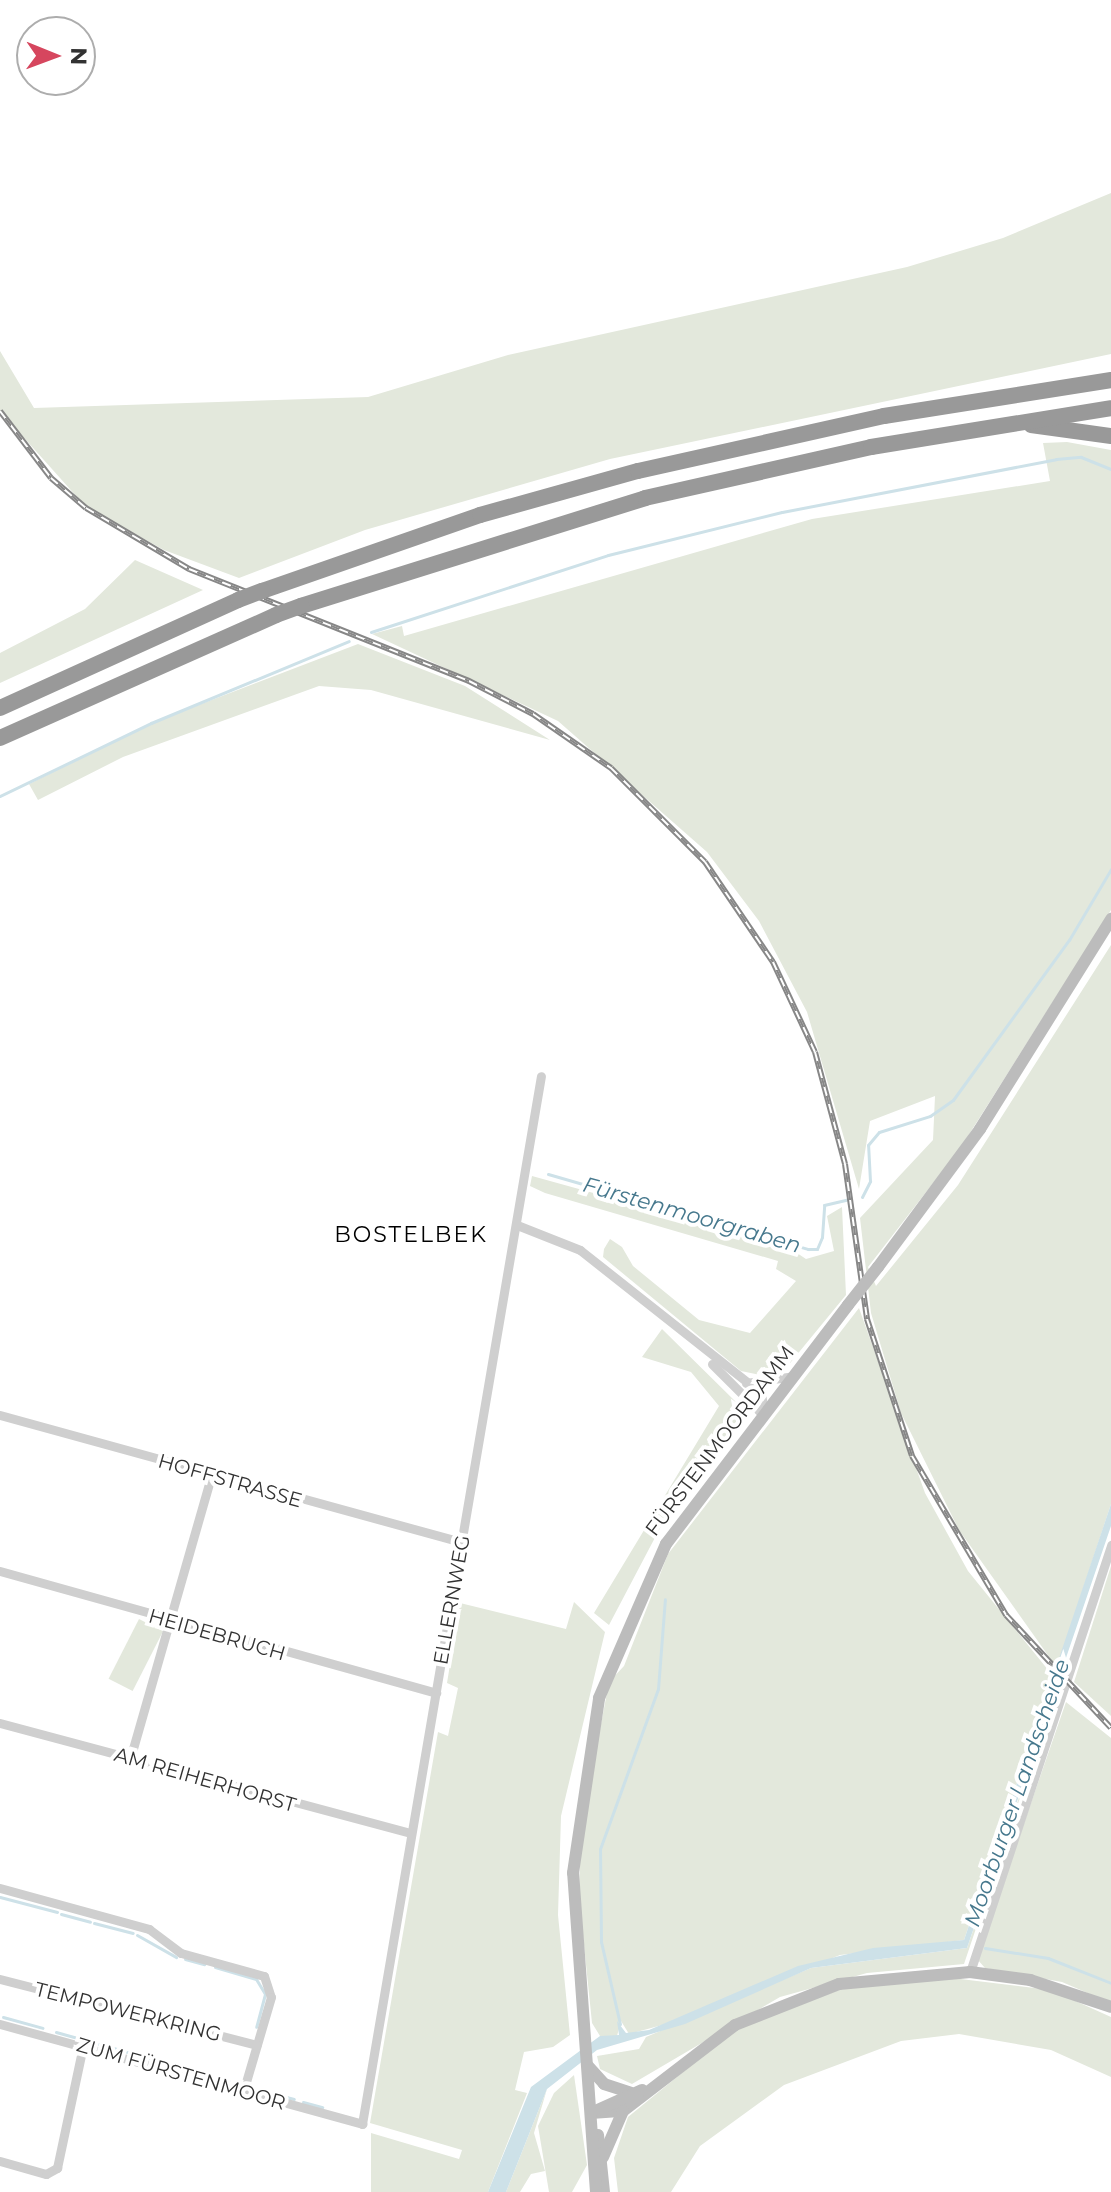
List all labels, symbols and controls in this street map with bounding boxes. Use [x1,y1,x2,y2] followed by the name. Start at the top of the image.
[16,16,96,96] north arrow
[65,47,92,66] text: N
[580,1171,804,1259] water label: Fürstenmoorgraben
[334,1222,488,1248] district label: BOSTELBEK
[641,1341,799,1541] street label: FÜRSTENMOORDAMM
[155,1449,305,1513] street label: HOFFSTRASSE
[429,1533,475,1667] street label: ELLERNWEG
[146,1604,288,1666] street label: HEIDEBRUCH
[959,1656,1075,1930] water label: Moorburger Landscheide
[111,1743,299,1817] street label: AM REIHERHORST
[32,1977,224,2047] street label: TEMPOWERKRING
[74,2033,288,2115] street label: ZUM FÜRSTENMOOR

